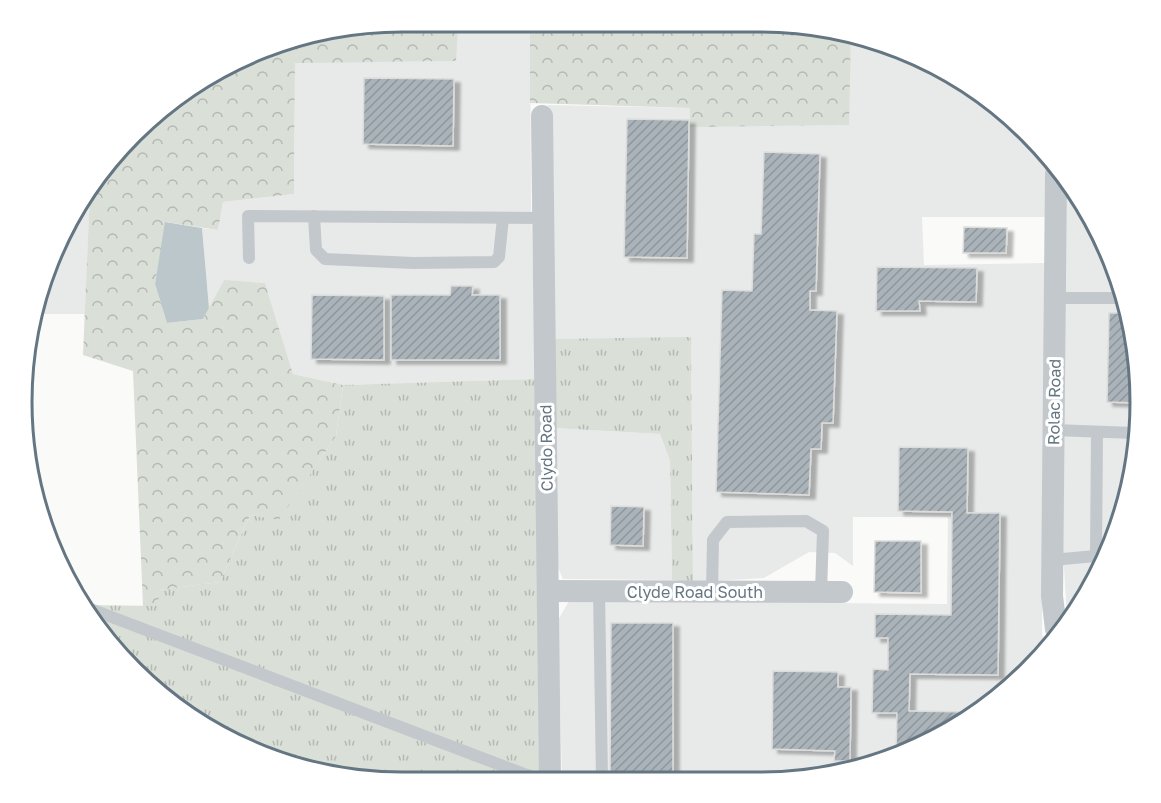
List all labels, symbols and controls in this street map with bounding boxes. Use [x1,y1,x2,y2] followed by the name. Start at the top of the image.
[1043,359,1065,445] street label: Rolac Road
[535,404,557,492] street label: Clydo Road
[627,582,763,602] street label: Clyde Road South

